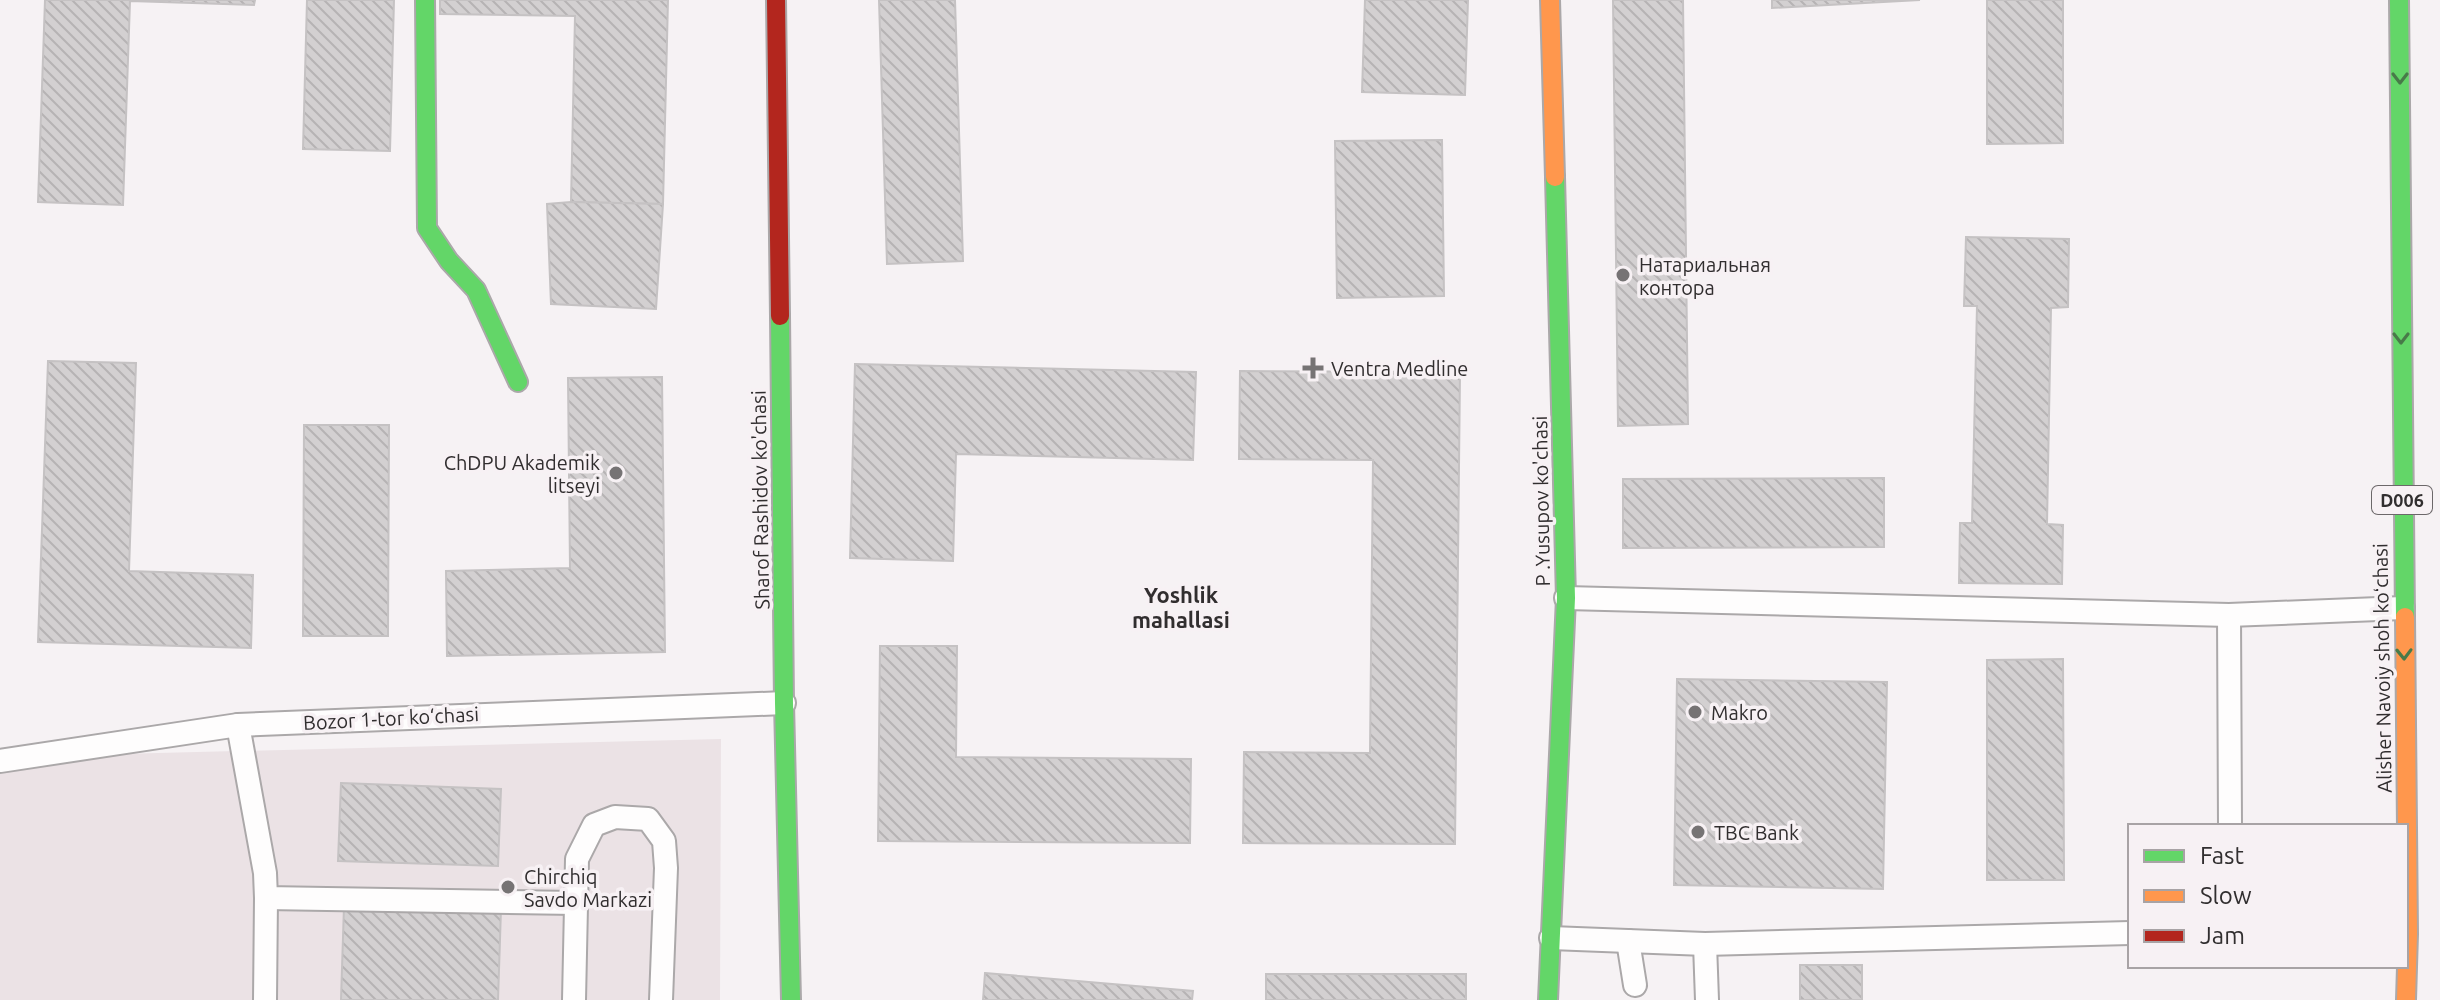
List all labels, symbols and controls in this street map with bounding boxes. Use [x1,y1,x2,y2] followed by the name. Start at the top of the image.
[2391,72,2408,85] one-way arrow
[1639,253,1771,299] place label: Натариальная контора
[1614,266,1632,284] marker: Натариальная контора
[2392,332,2410,345] one-way arrow
[1302,357,1324,379] marker: Ventra Medline
[1331,357,1468,380] place label: Ventra Medline
[747,390,773,610] street label: Sharof Rashidov ko'chasi
[1528,415,1554,587] street label: P .Yusupov ko'chasi
[444,451,600,497] place label: ChDPU Akademik litseyi
[607,464,625,482] marker: ChDPU Akademik litseyi
[2372,486,2432,514] road number: D006
[2368,543,2396,793] street label: Alisher Navoiy shoh koʻchasi
[1132,582,1230,632] district label: Yoshlik mahallasi
[2395,648,2413,661] one-way arrow
[1711,701,1768,724] place label: Makro
[302,702,480,734] street label: Bozor 1-tor ko‘chasi
[1686,703,1704,721] marker: Makro
[1714,821,1799,844] place label: TBC Bank
[1689,823,1707,841] marker: TBC Bank
[2128,824,2408,968] legend
[2200,842,2244,869] text: Fast
[524,865,652,911] place label: Chirchiq Savdo Markazi
[499,878,517,896] marker: Chirchiq Savdo Markazi
[2200,882,2252,909] text: Slow
[2200,922,2245,949] text: Jam

